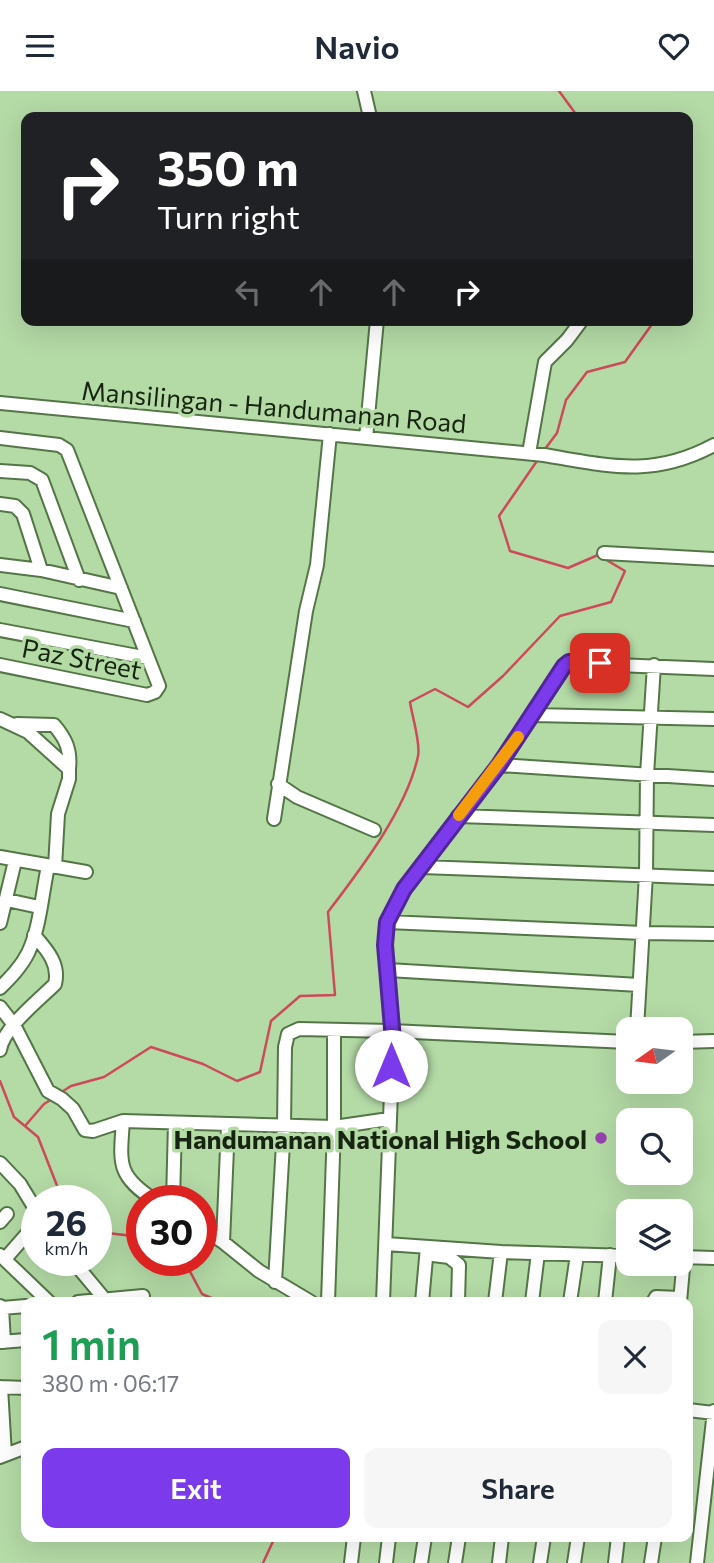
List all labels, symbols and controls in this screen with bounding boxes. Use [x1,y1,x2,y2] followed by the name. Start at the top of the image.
[314,26,400,66] text: Navio
[21,27,59,65] icon: menu
[655,27,693,65] icon: heart
[157,136,299,196] text: 350 m
[42,140,133,231] icon: right
[157,196,300,236] text: Turn right
[229,273,267,311] icon: left
[302,273,340,311] icon: ahead
[375,273,413,311] icon: ahead
[448,273,486,311] icon: right
[80,374,468,438] street label: Mansilingan - Handumanan Road
[20,631,144,685] street label: Paz Street
[570,633,630,693] pin
[581,644,619,682] icon: arrive
[616,1017,693,1094] north arrow
[616,1017,693,1276] map controls
[354,1029,428,1103] position arrow
[616,1108,693,1185] button: search
[173,1123,587,1154] place label: Handumanan National High School
[593,1130,609,1146] marker: Handumanan National High School
[126,1185,217,1276] speed limit sign: 30
[616,1199,693,1276] button: layers
[46,1200,87,1243] text: 26
[45,1237,88,1259] text: km/h
[42,1317,141,1369] text: 1 min
[598,1320,672,1394] button: close
[42,1369,179,1397] text: 380 m · 06:17
[42,1448,350,1528] button: Exit
[364,1448,672,1528] button: Share

